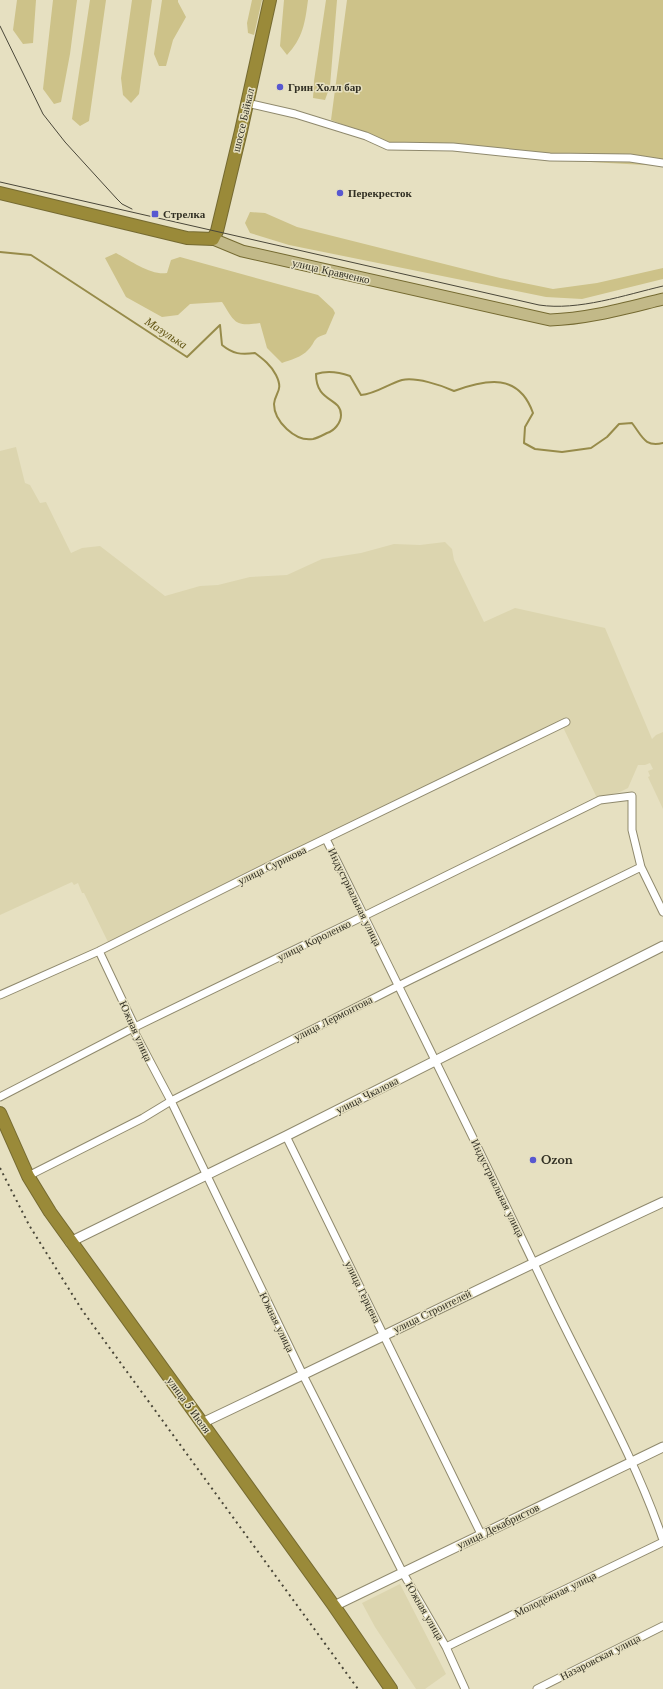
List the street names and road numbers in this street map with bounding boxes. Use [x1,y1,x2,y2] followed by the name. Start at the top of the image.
[229,86,257,153] street label: шоссе Байкал
[291,255,372,287] street label: улица Кравченко
[235,842,309,888] street label: улица Сурикова
[325,845,385,949] street label: Индустриальная улица
[275,916,353,964] street label: улица Короленко
[291,992,375,1044] street label: улица Лермонтова
[116,998,156,1064] street label: Южная улица
[333,1073,401,1117] street label: улица Чкалова
[468,1136,528,1240] street label: Индустриальная улица
[342,1258,384,1326] street label: улица Герцена
[391,1286,473,1336] street label: улица Строителей
[256,1290,298,1354] street label: Южная улица
[164,1374,214,1436] street label: улица 5 Июля
[454,1500,542,1552] street label: улица Декабристов
[512,1568,599,1620] street label: Молодёжная улица
[403,1579,447,1643] street label: Южная улица
[557,1631,643,1683] street label: Назаровская улица

